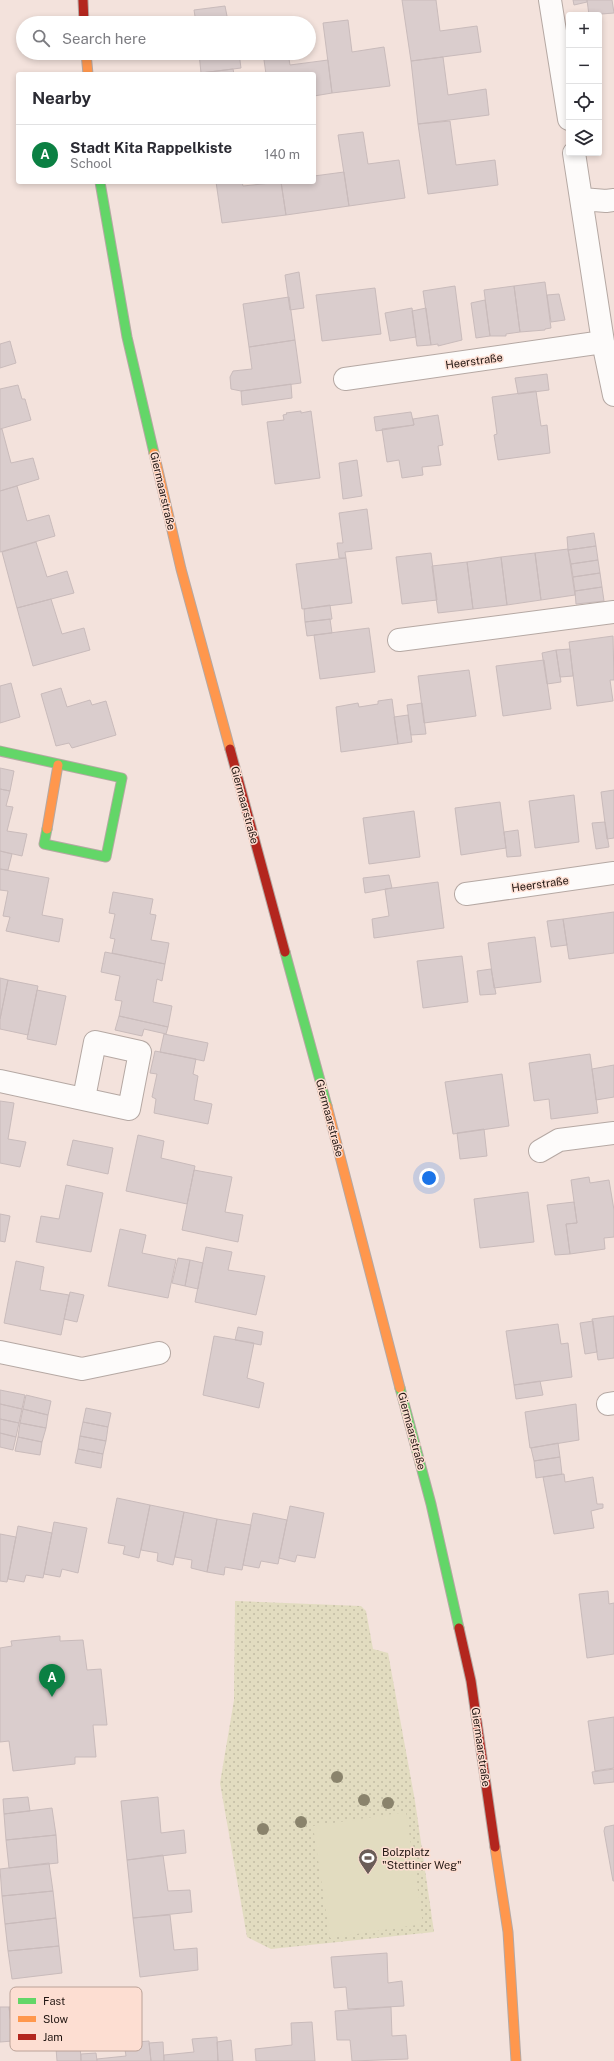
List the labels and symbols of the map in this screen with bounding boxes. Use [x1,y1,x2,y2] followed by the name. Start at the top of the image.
[445,351,503,371] street label: Heerstraße
[148,451,178,531] street label: Giermaarstraße
[229,765,261,845] street label: Giermaarstraße
[511,874,569,894] street label: Heerstraße
[314,1078,346,1158] street label: Giermaarstraße
[419,1168,439,1188] your location
[396,1391,428,1471] street label: Giermaarstraße
[39,1664,65,1697] pin: A
[470,1707,492,1787] street label: Giermaarstraße
[382,1846,462,1871] place label: Bolzplatz "Stettiner Weg"
[357,1847,379,1875] sports icon: Bolzplatz "Stettiner Weg"
[10,1987,142,2051] legend
[43,1995,65,2007] text: Fast
[43,2013,69,2025] text: Slow
[43,2031,63,2043] text: Jam

